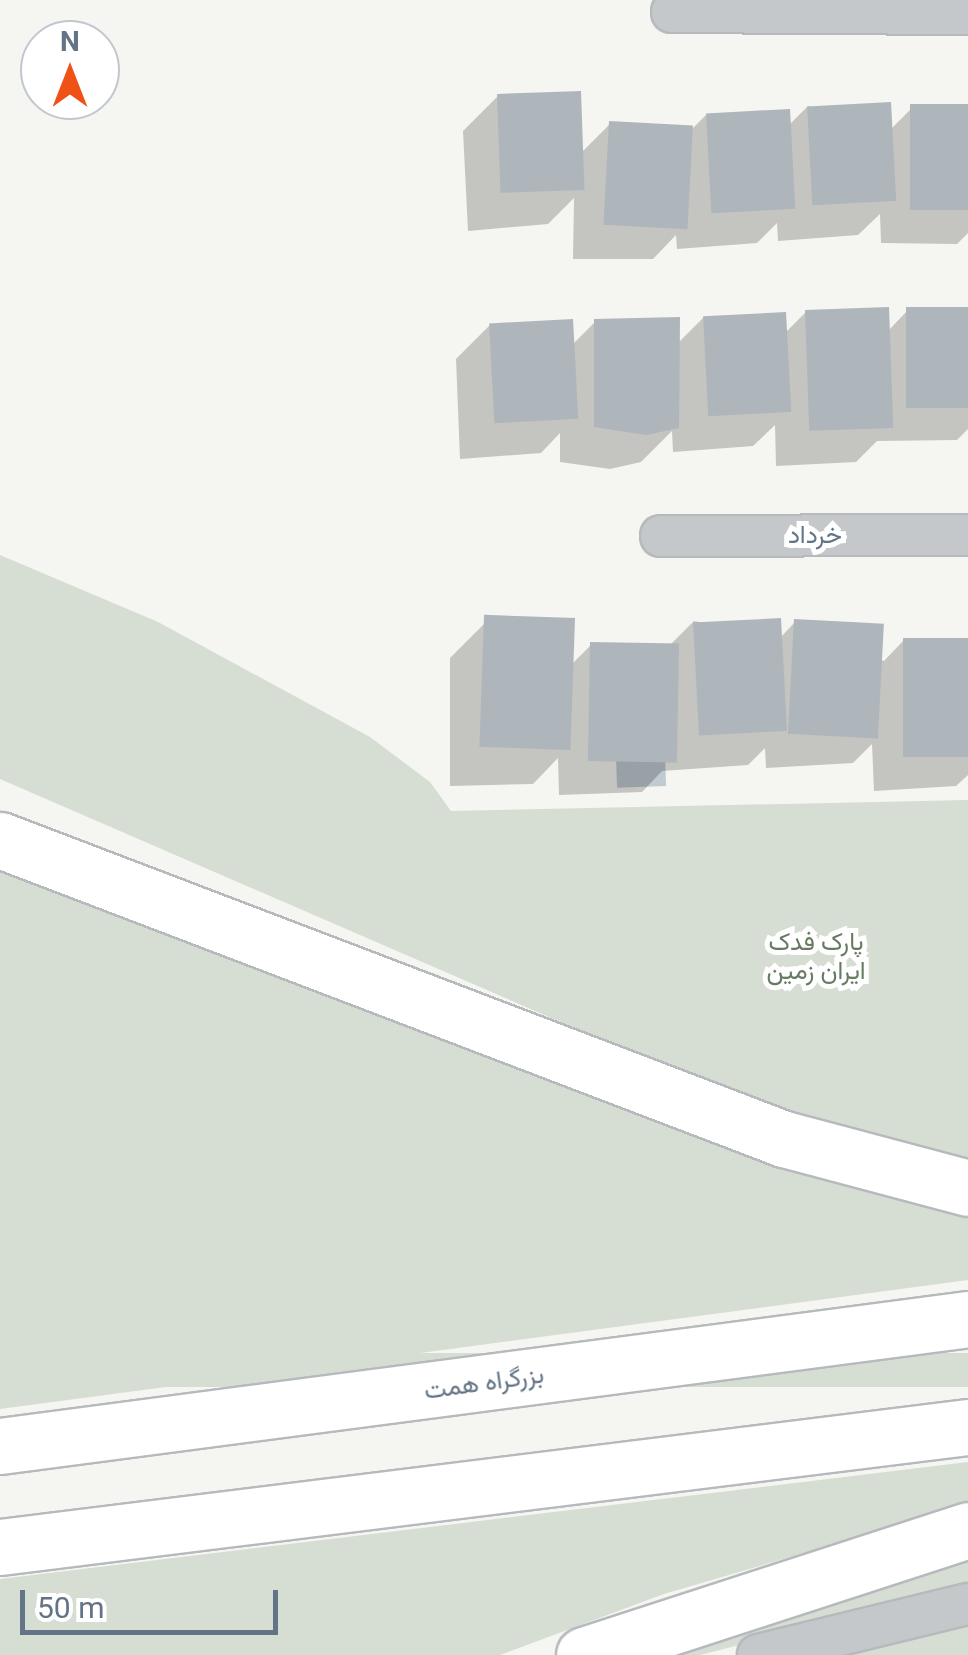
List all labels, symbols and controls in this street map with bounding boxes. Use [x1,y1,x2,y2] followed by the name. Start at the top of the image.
[20,20,120,120] north arrow
[60,25,80,58] text: N
[788,520,842,550] street label: خرداد
[766,928,866,987] park label: پارک فدک ایران زمین
[422,1360,546,1406] street label: بزرگراه همت
[25,1570,282,1632] scale bar
[37,1590,104,1625] text: 50 m

